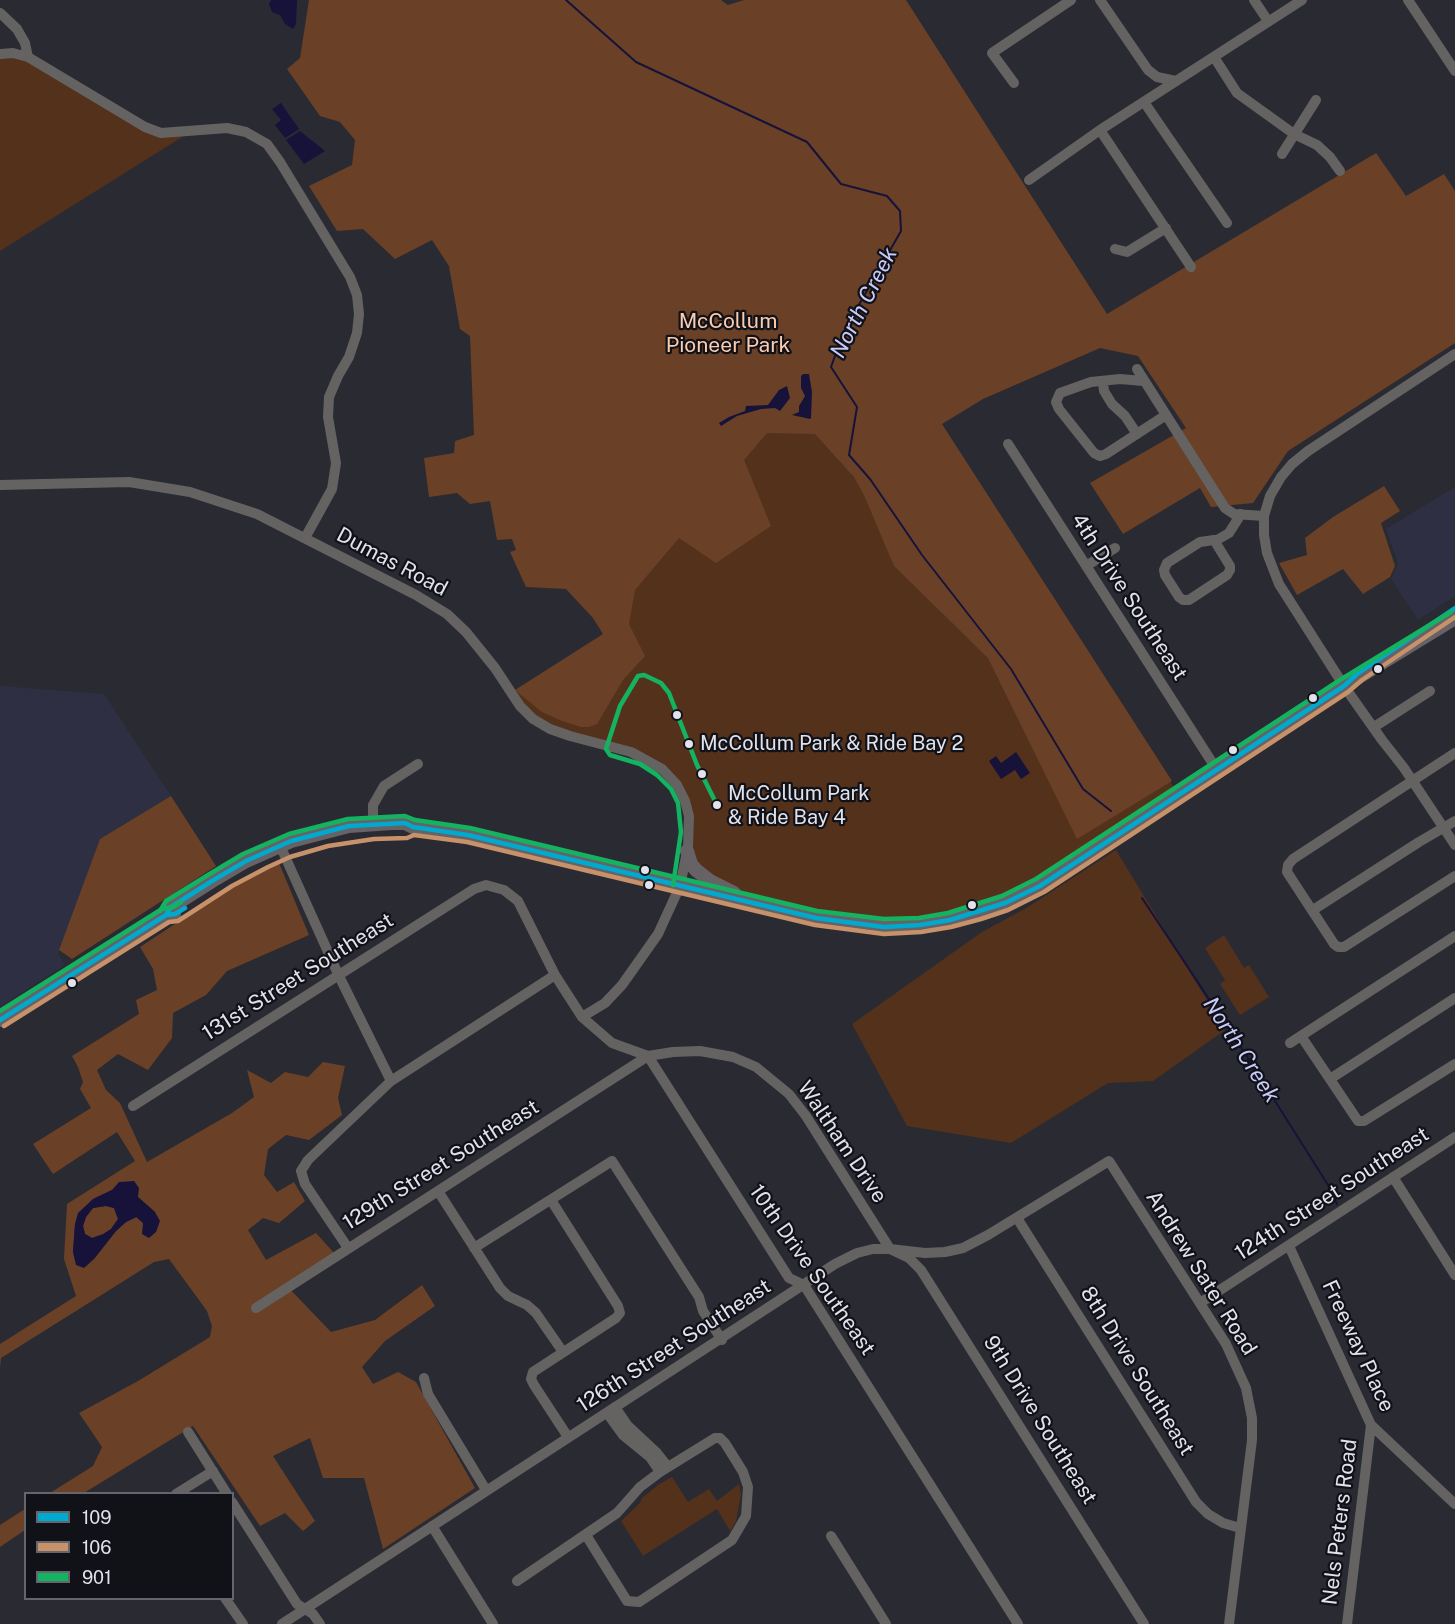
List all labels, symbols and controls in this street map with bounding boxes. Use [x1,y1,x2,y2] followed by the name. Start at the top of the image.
[825,243,903,363] water label: North Creek
[666,309,790,359] park label: McCollum Pioneer Park
[1066,509,1192,685] street label: 4th Drive Southeast
[332,522,452,602] street label: Dumas Road
[1372,663,1384,675] unlabelled marker
[1307,692,1319,704] unlabelled marker
[671,709,683,721] unlabelled marker
[700,732,964,756] place label: McCollum Park & Ride Bay 2
[683,738,695,750] marker: McCollum Park & Ride Bay 2
[1227,744,1239,756] unlabelled marker
[696,768,708,780] unlabelled marker
[728,782,870,829] place label: McCollum Park & Ride Bay 4
[711,799,723,811] marker: McCollum Park & Ride Bay 4
[639,864,651,876] unlabelled marker
[643,879,655,891] unlabelled marker
[966,899,978,911] unlabelled marker
[198,908,398,1046] street label: 131st Street Southeast
[66,977,78,989] unlabelled marker
[1197,992,1285,1108] water label: North Creek
[792,1076,892,1208] street label: Waltham Drive
[338,1094,544,1236] street label: 129th Street Southeast
[1230,1122,1434,1266] street label: 124th Street Southeast
[744,1180,880,1360] street label: 10th Drive Southeast
[1140,1186,1262,1360] street label: Andrew Sater Road
[572,1274,776,1418] street label: 126th Street Southeast
[1316,1276,1400,1416] street label: Freeway Place
[1075,1282,1199,1460] street label: 8th Drive Southeast
[978,1331,1102,1509] street label: 9th Drive Southeast
[1317,1437,1363,1607] street label: Nels Peters Road
[24,1492,234,1600] legend
[82,1507,111,1528] text: 109
[82,1537,111,1558] text: 106
[82,1567,111,1588] text: 901

